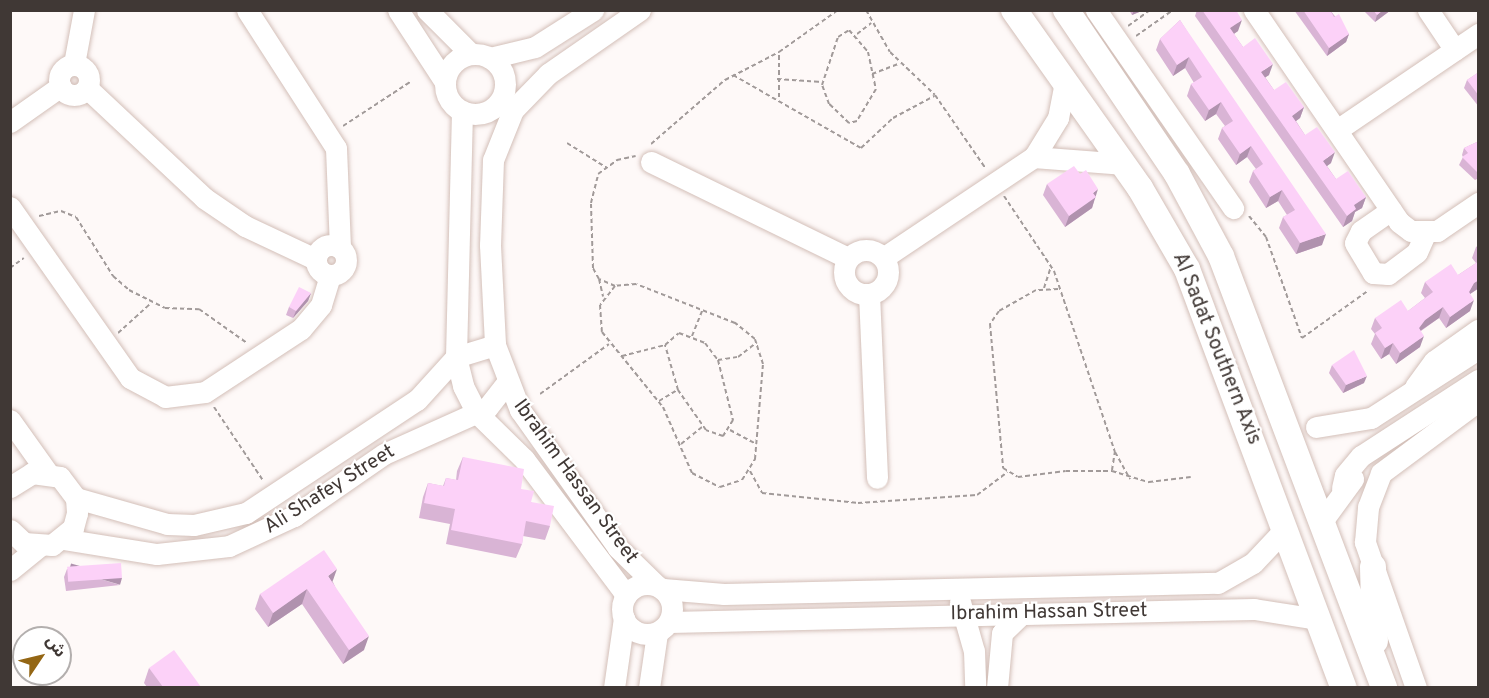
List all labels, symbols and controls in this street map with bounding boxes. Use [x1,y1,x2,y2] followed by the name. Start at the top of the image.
[1166,249,1266,449] street label: Al Sadat Southern Axis
[507,395,643,569] street label: Ibrahim Hassan Street
[260,440,400,540] street label: Ali Shafey Street
[950,599,1148,627] street label: Ibrahim Hassan Street
[12,626,72,686] north arrow
[41,632,70,662] text: ش

